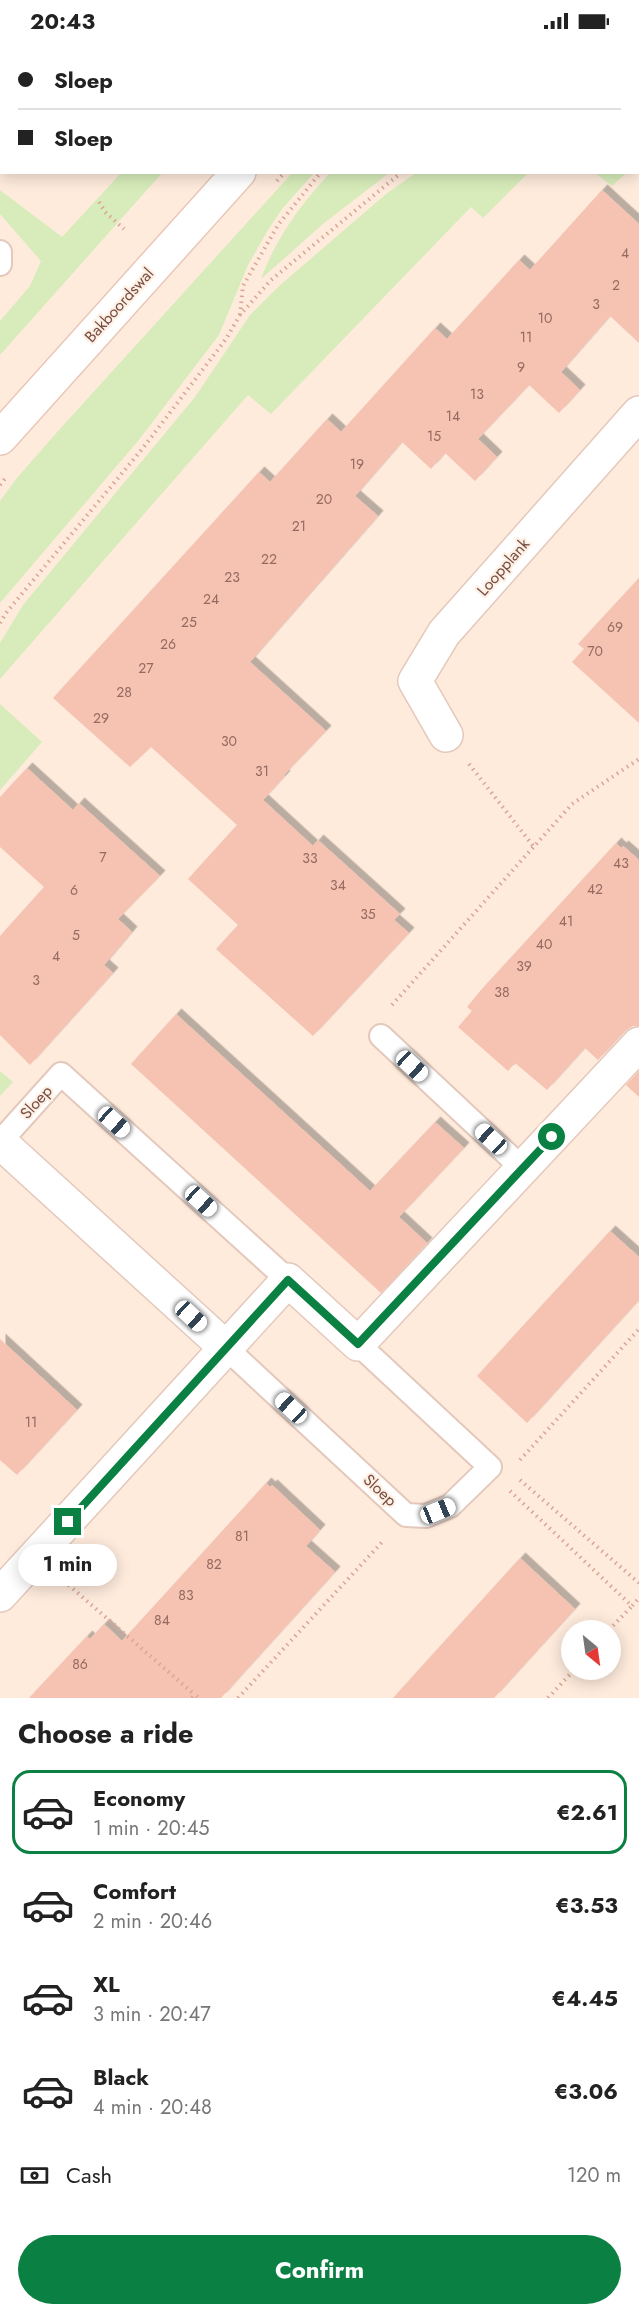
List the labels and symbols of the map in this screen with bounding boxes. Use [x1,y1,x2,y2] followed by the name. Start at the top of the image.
[621,243,629,263] house number: 4
[79,263,159,347] street label: Bakboordswal
[612,275,620,295] house number: 2
[592,294,600,314] house number: 3
[538,308,552,328] house number: 10
[520,327,532,347] house number: 11
[517,357,525,377] house number: 9
[470,384,484,404] house number: 13
[446,406,460,426] house number: 14
[427,426,441,446] house number: 15
[350,454,364,474] house number: 19
[316,489,332,509] house number: 20
[292,516,306,536] house number: 21
[471,532,535,601] street label: Loopplank
[261,549,277,569] house number: 22
[224,567,240,587] house number: 23
[203,589,219,609] house number: 24
[181,612,197,632] house number: 25
[607,617,623,637] house number: 69
[160,634,176,654] house number: 26
[587,641,603,661] house number: 70
[138,658,154,678] house number: 27
[116,682,132,702] house number: 28
[93,708,109,728] house number: 29
[221,731,237,751] house number: 30
[255,761,269,781] house number: 31
[99,847,107,867] house number: 7
[302,848,318,868] house number: 33
[613,853,629,873] house number: 43
[330,875,346,895] house number: 34
[587,879,603,899] house number: 42
[70,880,78,900] house number: 6
[360,904,376,924] house number: 35
[559,911,573,931] house number: 41
[72,925,80,945] house number: 5
[536,934,552,954] house number: 40
[52,946,60,966] house number: 4
[516,956,532,976] house number: 39
[32,970,40,990] house number: 3
[494,982,510,1002] house number: 38
[393,1047,431,1085] car
[15,1080,57,1124] street label: Sloep
[95,1103,133,1141] car
[472,1120,510,1158] car
[538,1123,565,1150] route start
[182,1182,220,1220] car
[172,1297,210,1335] car
[272,1389,310,1427] car
[25,1412,37,1432] house number: 11
[358,1468,402,1512] street label: Sloep
[418,1496,458,1526] car
[54,1508,81,1535] route end
[235,1526,249,1546] house number: 81
[19,1543,118,1585] callout: 1 min
[206,1554,222,1574] house number: 82
[178,1585,194,1605] house number: 83
[154,1610,170,1630] house number: 84
[561,1620,621,1680] north arrow
[72,1654,88,1674] house number: 86

